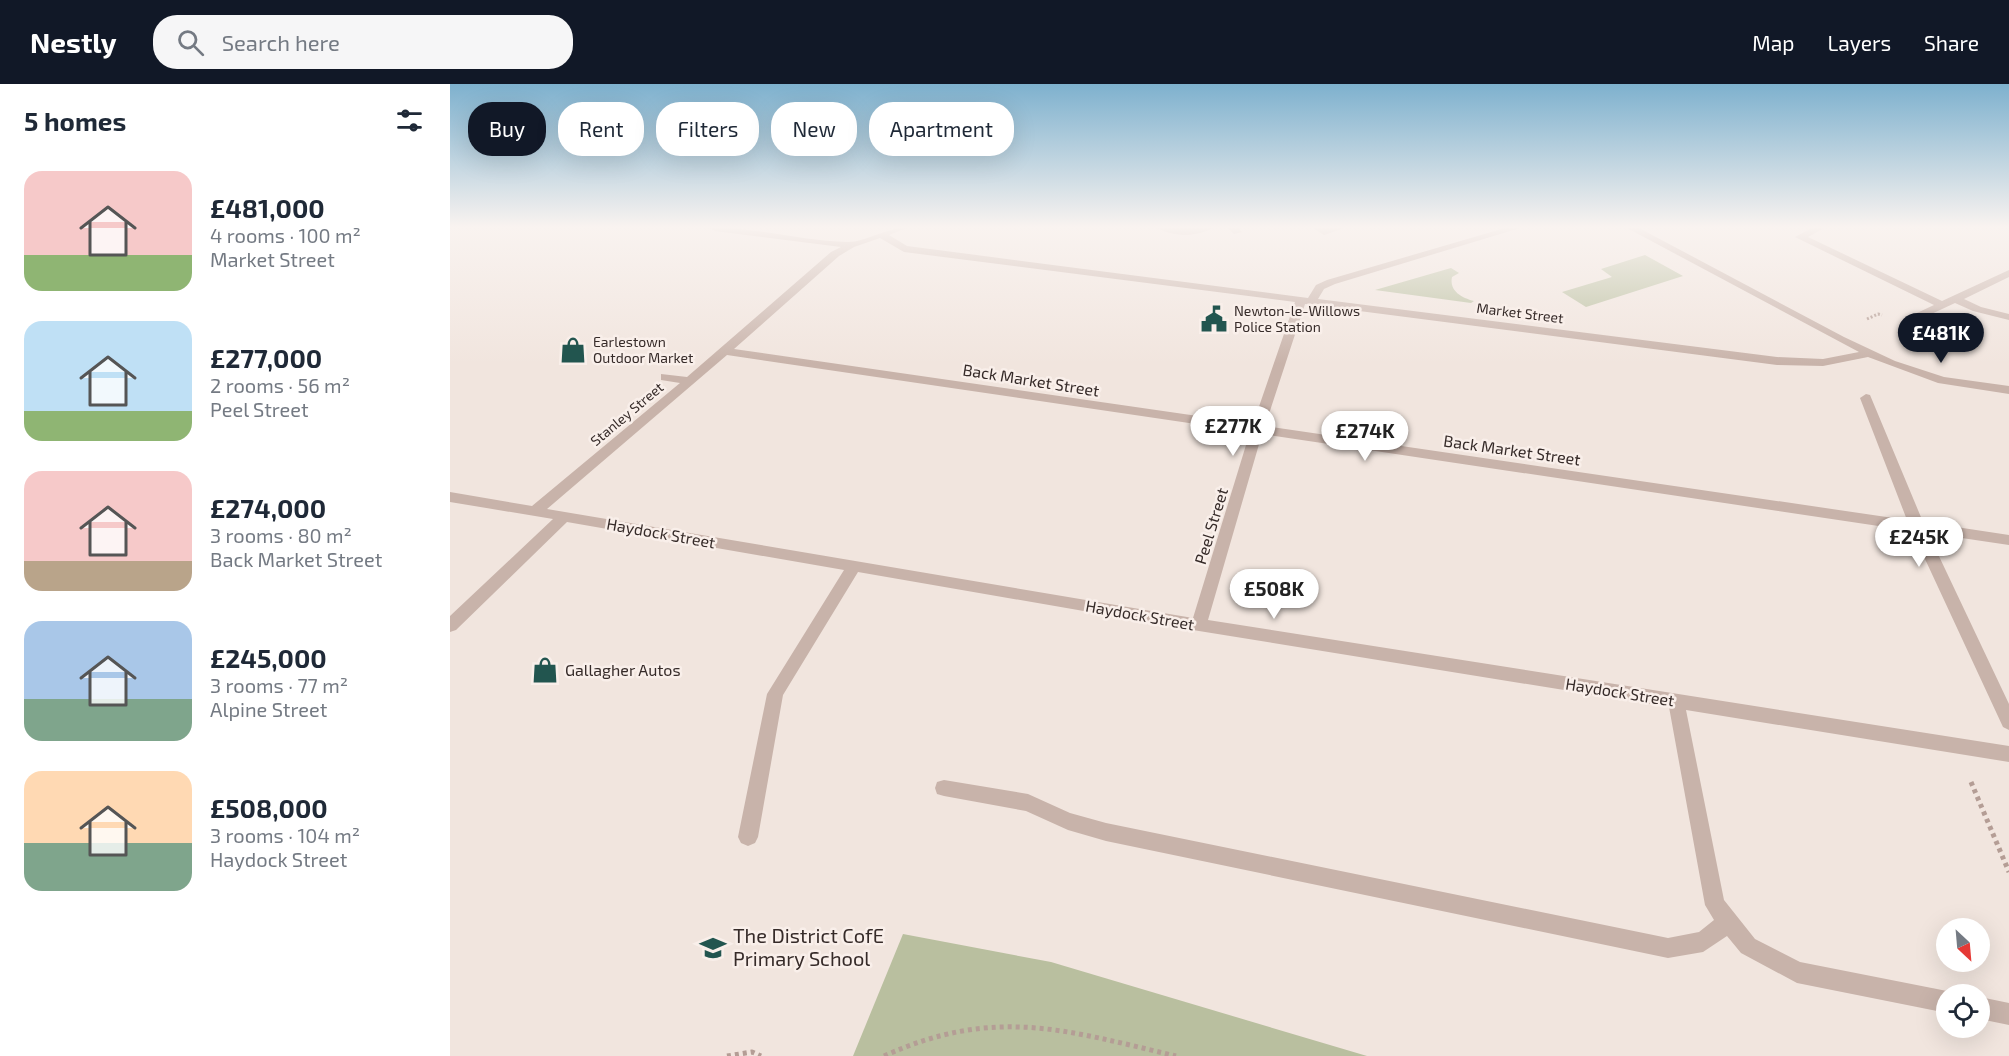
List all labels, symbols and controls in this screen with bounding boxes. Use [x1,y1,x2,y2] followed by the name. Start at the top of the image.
[153,15,573,69] search box
[30,25,117,59] text: Nestly
[174,26,207,59] icon: search
[222,29,340,55] text: Search here
[1752,30,1794,55] text: Map
[1827,30,1891,55] text: Layers
[1924,30,1979,55] text: Share
[468,102,546,156] chip: Buy
[558,102,644,156] chip: Rent
[656,102,759,156] chip: Filters
[771,102,857,156] chip: New
[869,102,1014,156] chip: Apartment
[393,104,426,137] icon: filters
[24,105,126,136] text: 5 homes
[210,192,325,223] text: £481,000
[72,195,144,267] icon: home
[210,223,361,247] text: 4 rooms · 100 m²
[210,247,335,271] text: Market Street
[1476,299,1564,326] street label: Market Street
[1234,302,1360,335] place label: Newton-le-Willows Police Station
[1199,304,1229,334] public building icon: Newton-le-Willows Police Station
[1899,313,1983,364] pin: £481K
[1912,320,1970,344] text: £481K
[593,333,693,366] place label: Earlestown Outdoor Market
[558,335,588,365] shop icon: Earlestown Outdoor Market
[210,342,322,373] text: £277,000
[72,345,144,417] icon: home
[961,359,1101,400] street label: Back Market Street
[210,373,350,397] text: 2 rooms · 56 m²
[587,378,666,449] street label: Stanley Street
[210,397,309,421] text: Peel Street
[1191,406,1275,457] pin: £277K
[1323,411,1407,462] pin: £274K
[1204,413,1262,437] text: £277K
[1335,418,1395,442] text: £274K
[1442,430,1582,469] street label: Back Market Street
[1190,485,1231,566] street label: Peel Street
[210,492,326,523] text: £274,000
[72,495,144,567] icon: home
[605,514,717,551] street label: Haydock Street
[1877,517,1961,568] pin: £245K
[210,523,352,547] text: 3 rooms · 80 m²
[1889,524,1949,548] text: £245K
[210,547,382,571] text: Back Market Street
[1232,569,1316,620] pin: £508K
[1244,576,1304,600] text: £508K
[1084,596,1196,633] street label: Haydock Street
[210,642,327,673] text: £245,000
[72,645,144,717] icon: home
[530,655,560,685] shop icon: Gallagher Autos
[565,660,681,679] place label: Gallagher Autos
[210,673,348,697] text: 3 rooms · 77 m²
[1564,674,1676,709] street label: Haydock Street
[210,697,327,721] text: Alpine Street
[210,792,328,823] text: £508,000
[72,795,144,867] icon: home
[210,823,360,847] text: 3 rooms · 104 m²
[210,847,347,871] text: Haydock Street
[1936,918,1990,972] north arrow
[1936,918,1990,1038] map controls
[733,923,884,970] place label: The District CofE Primary School
[698,933,728,963] school or university icon: The District CofE Primary School
[1936,984,1990,1038] button: locate

